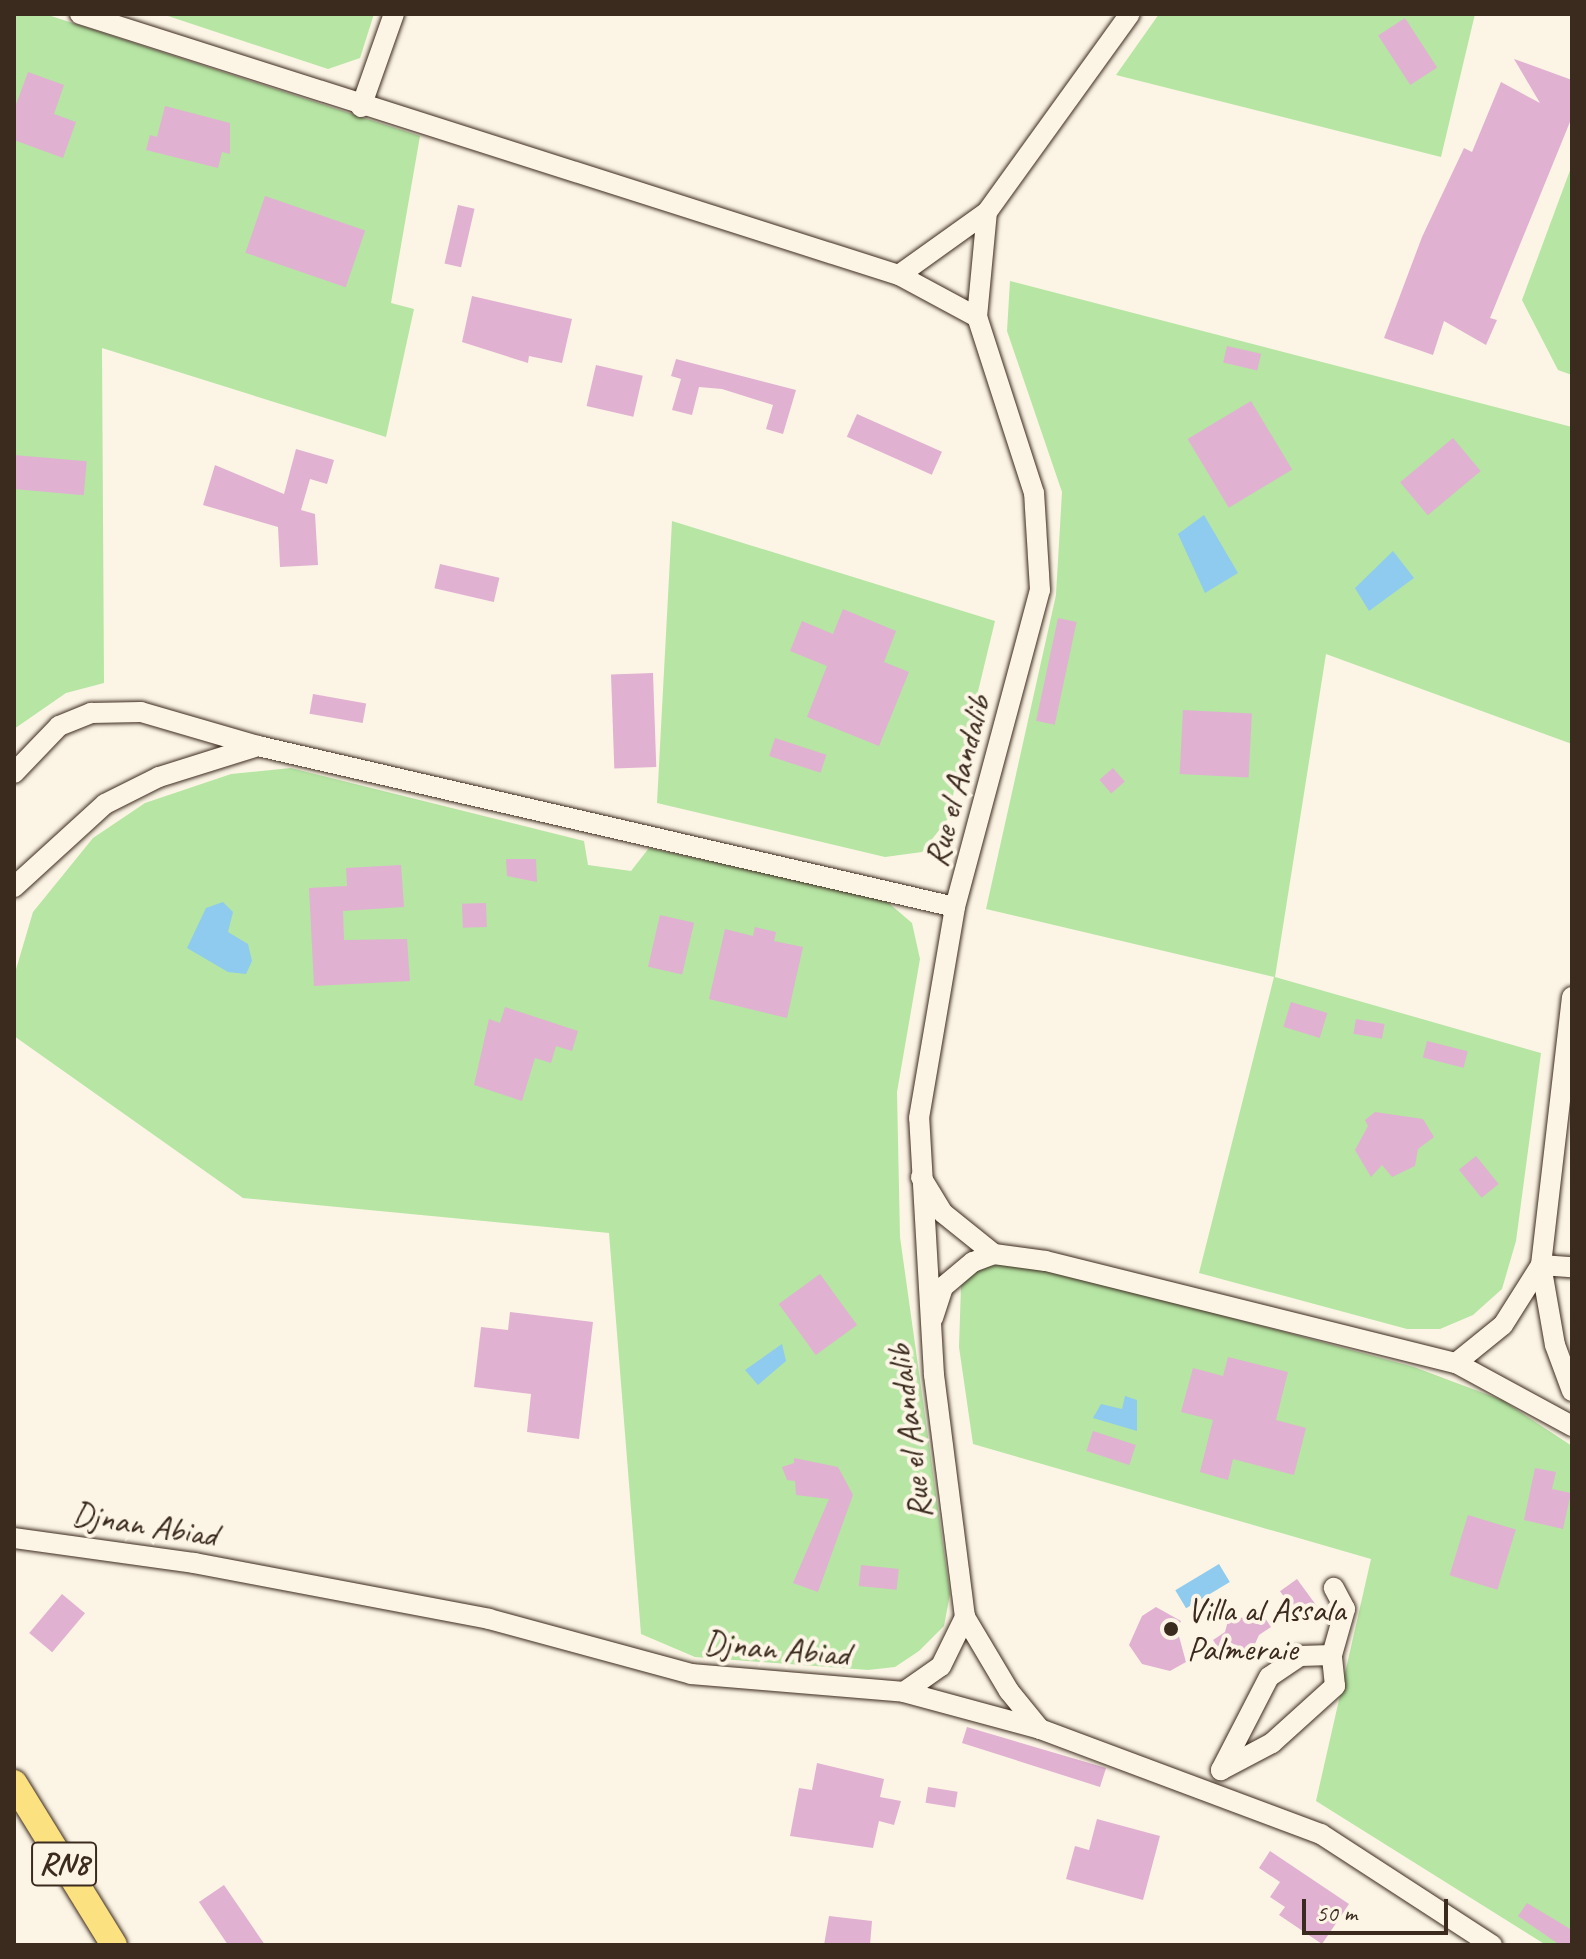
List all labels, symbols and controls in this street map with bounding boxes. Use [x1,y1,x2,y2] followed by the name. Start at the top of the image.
[915,691,999,871] street label: Rue el Aandalib
[878,1342,940,1522] street label: Rue el Aandalib
[70,1492,220,1556] street label: Djnan Abiad
[1187,1589,1346,1668] place label: Villa al Assala Palmeraie
[1162,1620,1180,1638] marker: Villa al Assala Palmeraie
[703,1621,851,1675] street label: Djnan Abiad
[30,1836,98,1892] road number: RN8
[1306,1883,1452,1933] scale bar
[1316,1898,1357,1928] text: 50 m

